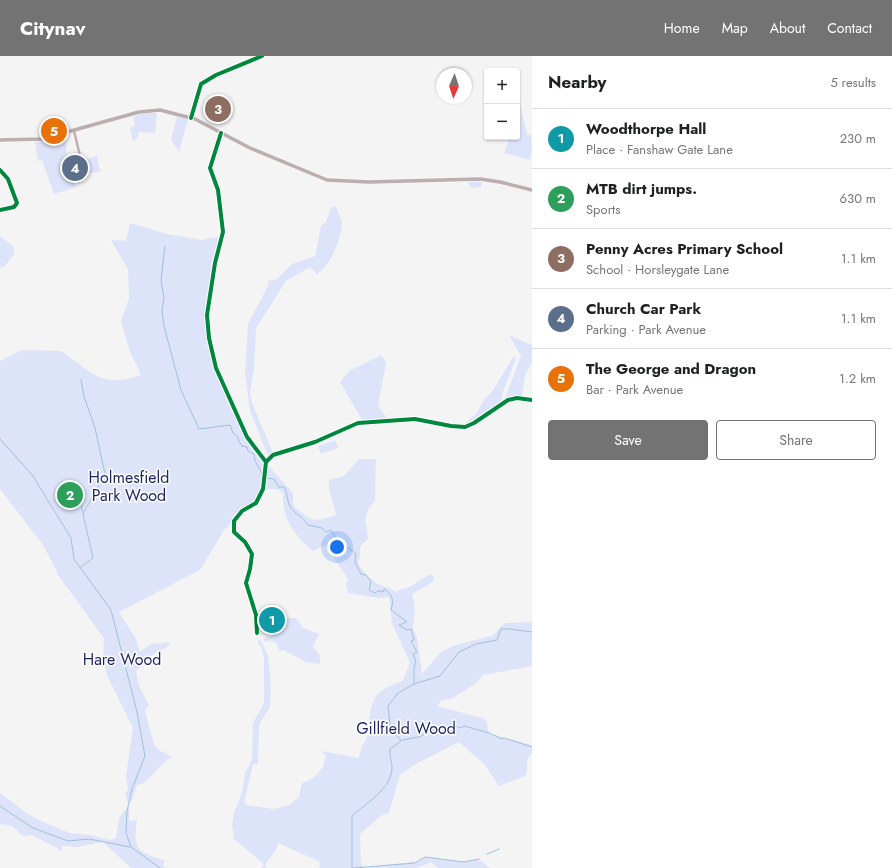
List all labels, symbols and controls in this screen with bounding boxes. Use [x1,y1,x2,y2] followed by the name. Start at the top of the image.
[20,15,86,42] text: Citynav
[664,18,700,38] text: Home
[722,18,748,38] text: Map
[770,18,805,38] text: About
[827,18,872,38] text: Contact
[436,68,472,104] north arrow
[484,68,520,140] map controls
[484,68,520,104] button: +
[548,70,606,94] text: Nearby
[830,73,876,92] text: 5 results
[205,94,231,124] pin: 3
[484,104,520,140] button: −
[41,116,67,146] pin: 5
[586,118,706,140] text: Woodthorpe Hall
[558,129,564,148] text: 1
[840,129,876,148] text: 230 m
[586,140,733,159] text: Place · Fanshaw Gate Lane
[62,153,88,183] pin: 4
[586,178,697,200] text: MTB dirt jumps.
[557,189,565,208] text: 2
[840,189,876,208] text: 630 m
[586,200,620,219] text: Sports
[586,238,783,260] text: Penny Acres Primary School
[557,249,565,268] text: 3
[841,249,876,268] text: 1.1 km
[586,260,729,279] text: School · Horsleygate Lane
[586,298,701,320] text: Church Car Park
[556,309,566,328] text: 4
[841,309,876,328] text: 1.1 km
[586,320,706,339] text: Parking · Park Avenue
[586,358,756,380] text: The George and Dragon
[557,369,565,388] text: 5
[839,369,876,388] text: 1.2 km
[586,380,683,399] text: Bar · Park Avenue
[548,420,708,460] button: Save
[716,420,876,460] button: Share
[89,466,169,507] park label: Holmesfield Park Wood
[57,480,83,510] pin: 2
[327,537,347,557] your location
[259,605,285,635] pin: 1
[83,648,161,671] park label: Hare Wood
[356,717,456,740] park label: Gillfield Wood

